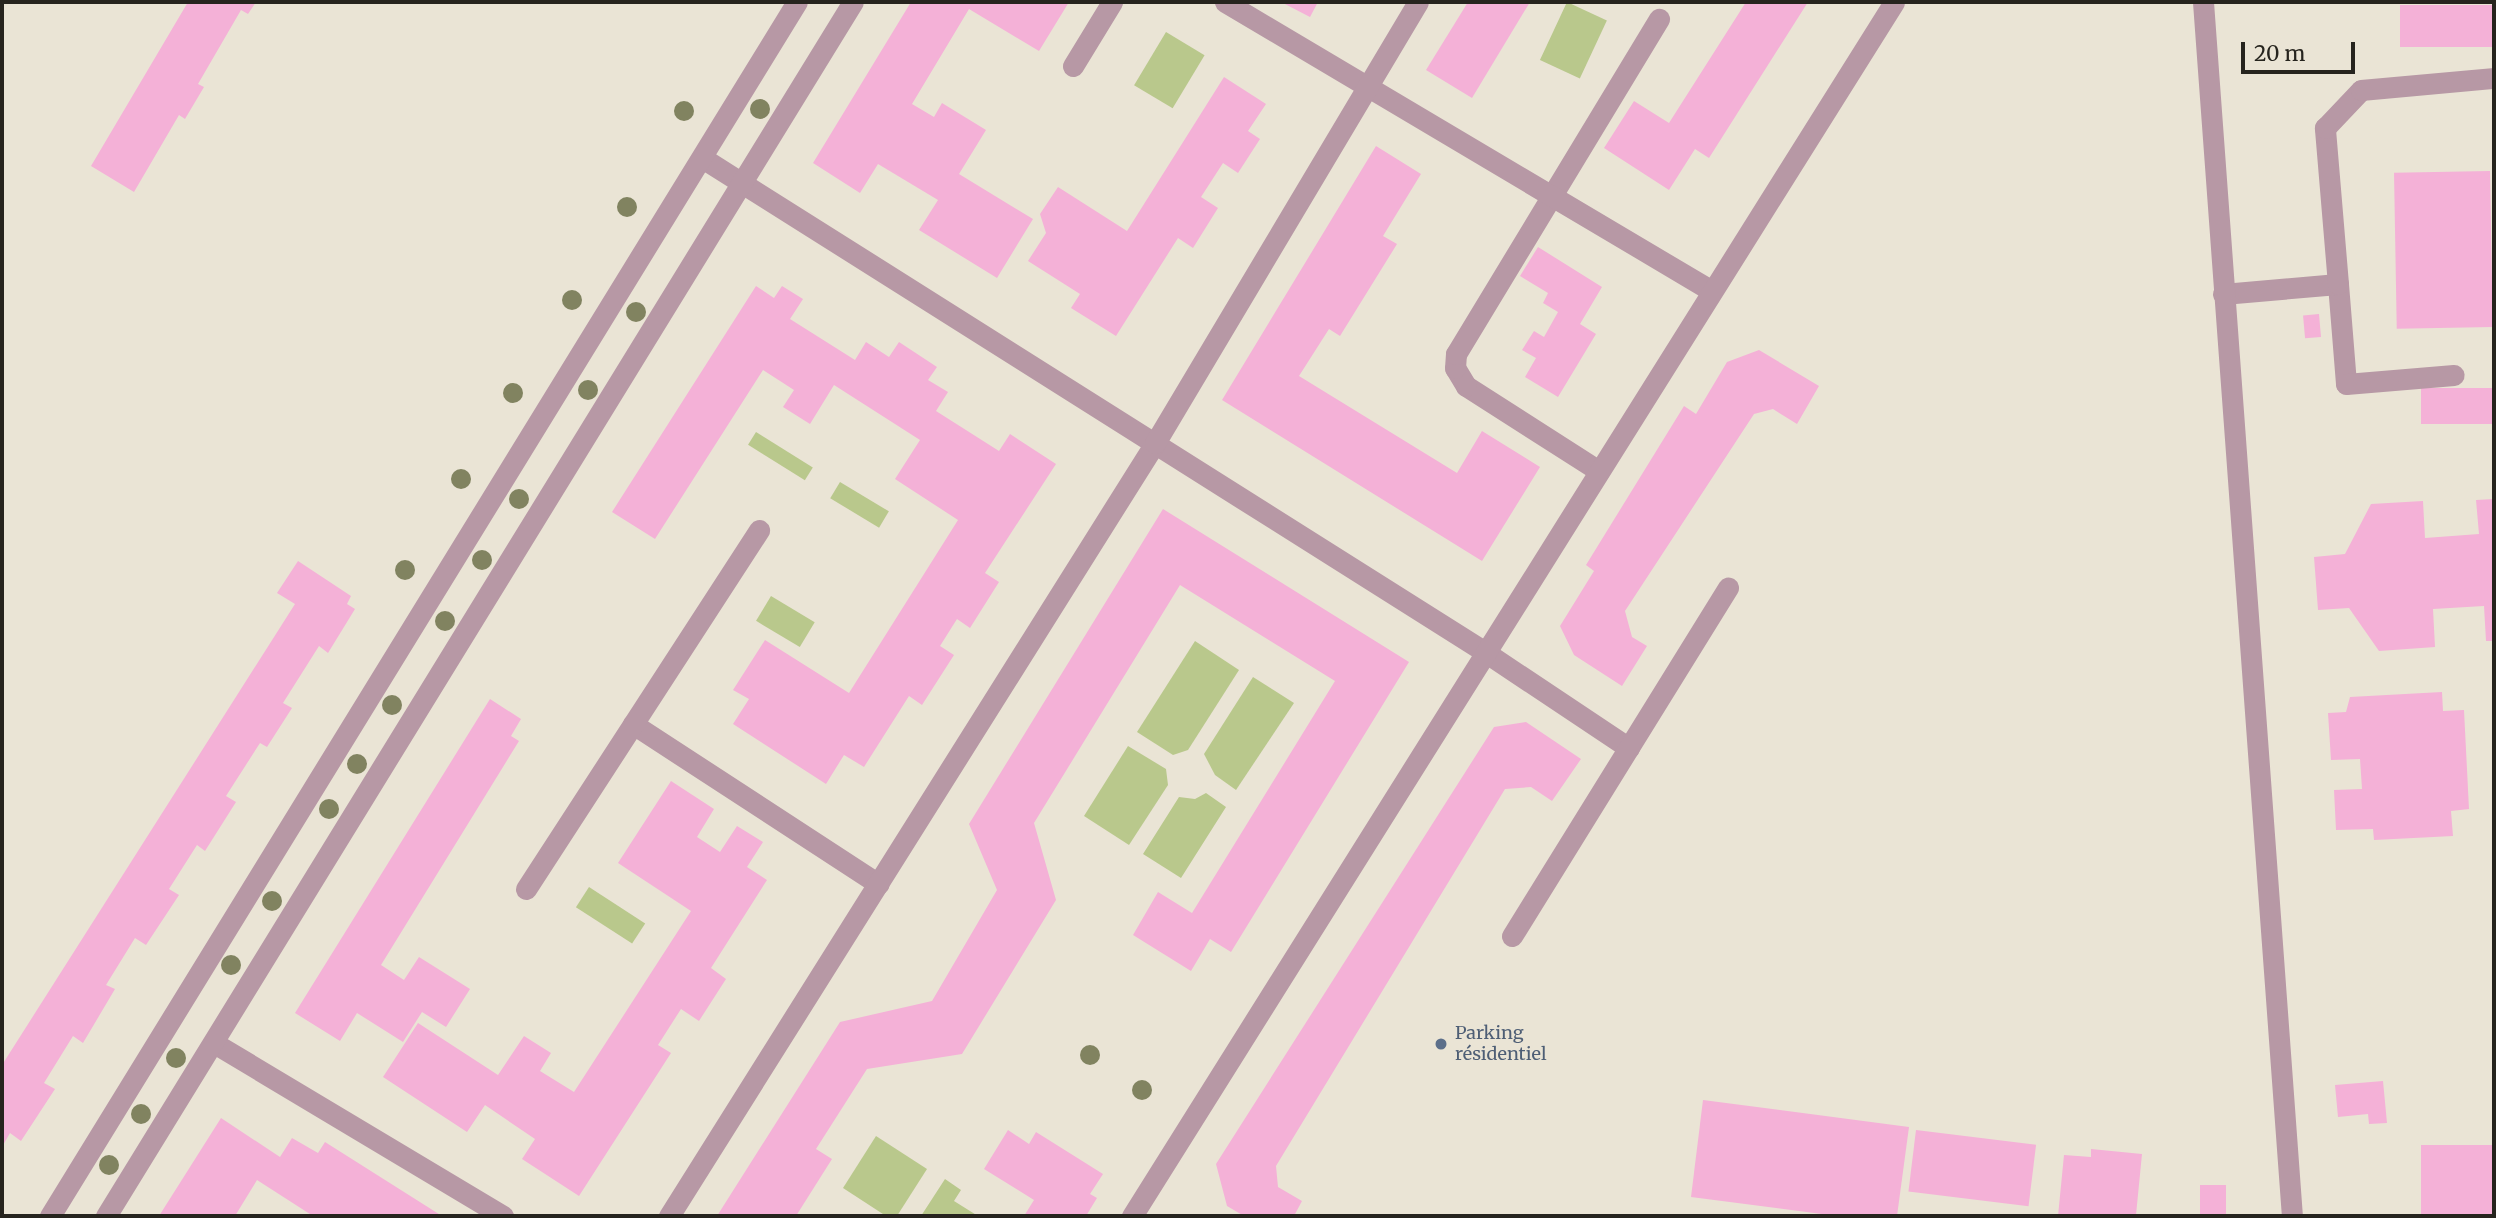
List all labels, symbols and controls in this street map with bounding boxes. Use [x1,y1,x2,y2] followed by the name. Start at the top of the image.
[2244,28,2358,72] scale bar
[2254,40,2305,67] text: 20 m
[1455,1023,1546,1066] place label: Parking résidentiel
[1433,1036,1449,1052] marker: Parking résidentiel

